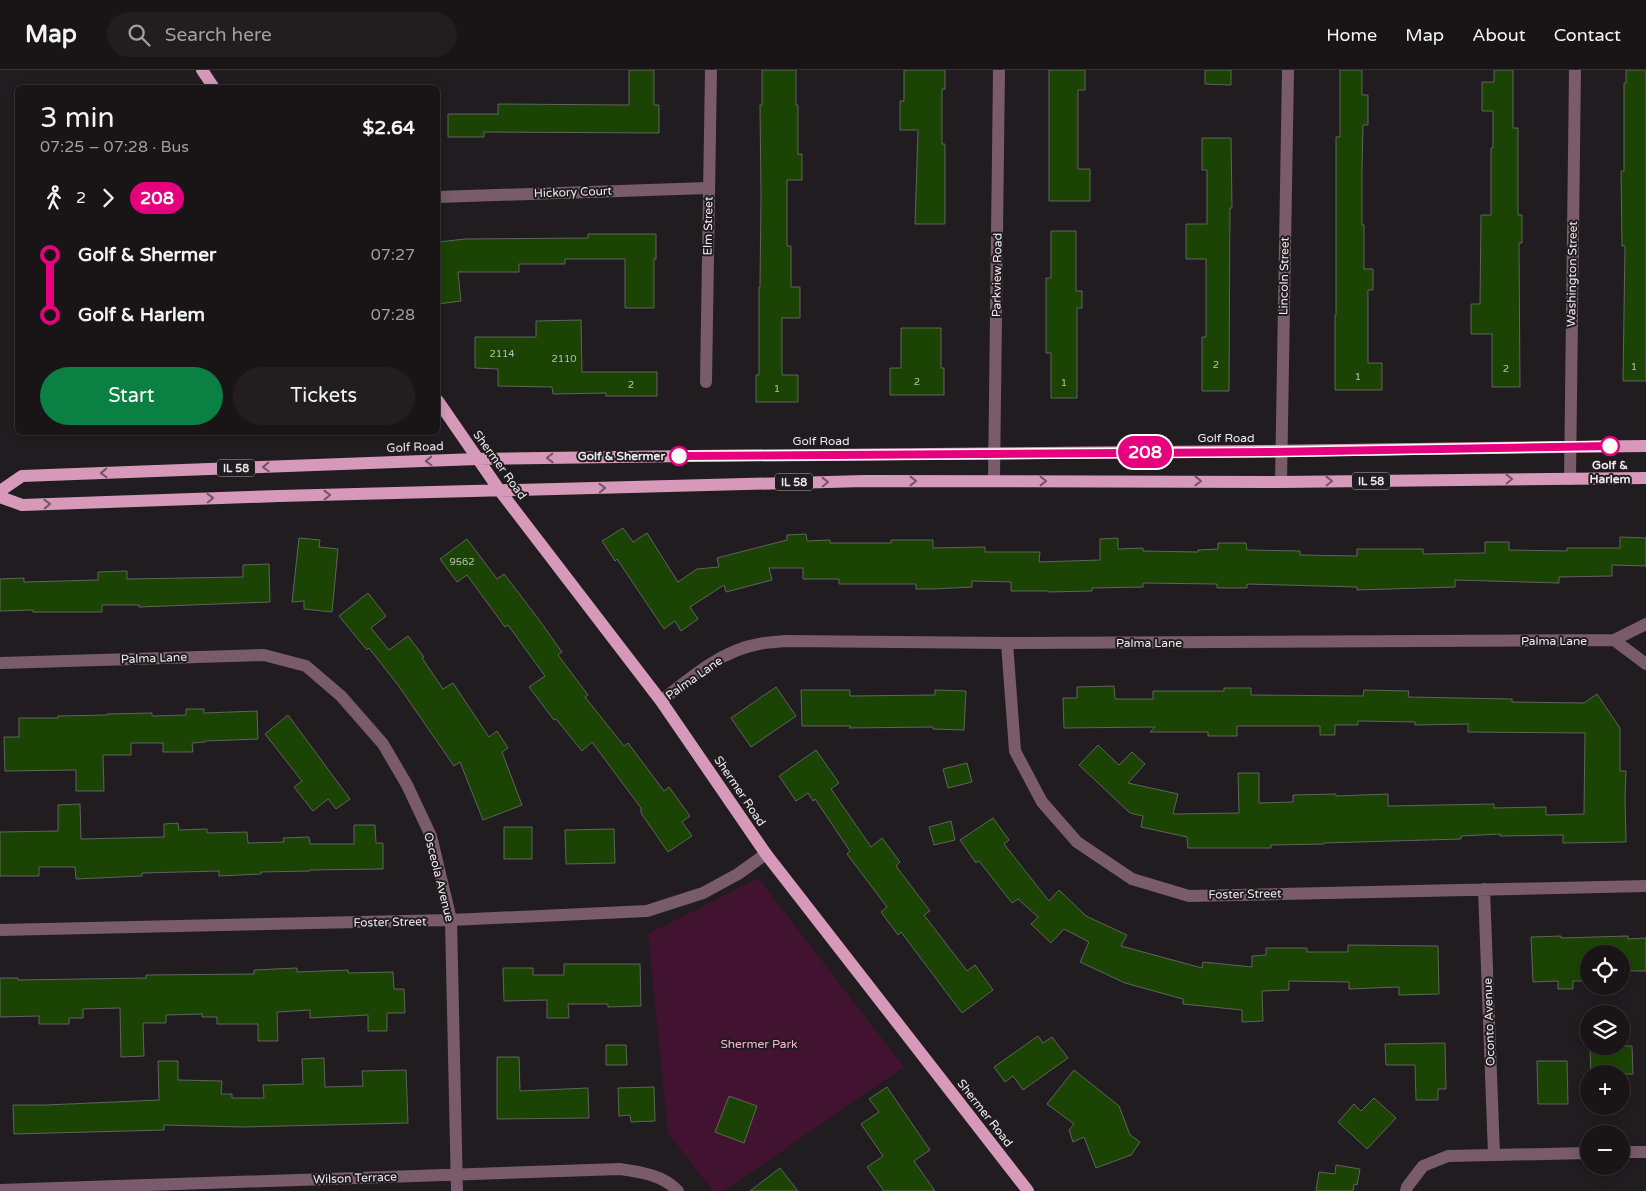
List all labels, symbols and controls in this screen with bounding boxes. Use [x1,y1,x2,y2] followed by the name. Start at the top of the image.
[107,12,457,57] search box
[25,20,77,49] text: Map
[125,21,153,49] icon: search
[165,24,272,46] text: Search here
[1326,24,1377,46] text: Home
[1405,24,1444,46] text: Map
[1472,24,1526,46] text: About
[1554,24,1621,46] text: Contact
[40,101,115,135] text: 3 min
[363,117,415,139] text: $2.64
[40,137,189,157] text: 07:25 – 07:28 · Bus
[40,184,68,212] icon: walk
[94,184,122,212] icon: forward
[534,184,613,200] street label: Hickory Court
[140,187,174,209] text: 208
[76,188,86,208] text: 2
[700,196,716,256] street label: Elm Street
[1564,221,1580,327] street label: Washington Street
[989,233,1005,317] street label: Parkview Road
[1276,236,1292,315] street label: Lincoln Street
[78,244,216,266] text: Golf & Shermer
[371,245,415,265] text: 07:27
[78,304,205,326] text: Golf & Harlem
[371,305,415,325] text: 07:28
[489,348,515,360] house number: 2114
[551,353,577,365] house number: 2110
[1213,359,1219,371] house number: 2
[1631,361,1637,373] house number: 1
[1503,363,1509,375] house number: 2
[40,367,223,425] button: Start
[233,367,415,425] button: Tickets
[1355,371,1361,383] house number: 1
[914,376,920,388] house number: 2
[1061,377,1067,389] house number: 1
[628,379,634,391] house number: 2
[774,383,780,395] house number: 1
[470,428,530,502] street label: Shermer Road
[1197,431,1255,445] street label: Golf Road
[792,434,850,448] street label: Golf Road
[1116,436,1174,468] line badge: 208
[1600,436,1620,456] marker: Golf & Harlem
[386,439,444,455] street label: Golf Road
[1128,441,1162,463] text: 208
[669,446,689,466] marker: Golf & Shermer
[578,449,665,463] place label: Golf & Shermer
[546,453,554,463] one-way arrow
[424,455,432,466] one-way arrow
[1589,458,1631,486] place label: Golf & Harlem
[217,459,255,476] road number: IL 58
[262,462,270,472] one-way arrow
[100,468,108,479] one-way arrow
[1352,472,1390,490] road number: IL 58
[775,474,813,491] road number: IL 58
[1506,474,1514,484] one-way arrow
[1039,475,1047,486] one-way arrow
[910,476,918,486] one-way arrow
[1195,476,1203,486] one-way arrow
[1326,476,1334,486] one-way arrow
[822,477,830,487] one-way arrow
[598,482,606,493] one-way arrow
[324,490,332,500] one-way arrow
[206,493,214,504] one-way arrow
[44,498,52,509] one-way arrow
[449,556,475,568] house number: 9562
[1521,634,1587,648] street label: Palma Lane
[1116,636,1182,650] street label: Palma Lane
[121,650,187,666] street label: Palma Lane
[663,653,725,703] street label: Palma Lane
[711,753,769,829] street label: Shermer Road
[421,831,457,923] street label: Osceola Avenue
[1208,886,1282,902] street label: Foster Street
[353,914,427,930] street label: Foster Street
[1580,945,1630,1175] map controls
[1580,945,1630,995] button: locate
[1480,977,1498,1066] street label: Oconto Avenue
[1580,1005,1630,1055] button: layers
[720,1037,798,1051] park label: Shermer Park
[1580,1065,1630,1115] button: +
[954,1077,1016,1149] street label: Shermer Road
[1580,1125,1630,1175] button: −
[313,1170,397,1186] street label: Wilson Terrace

